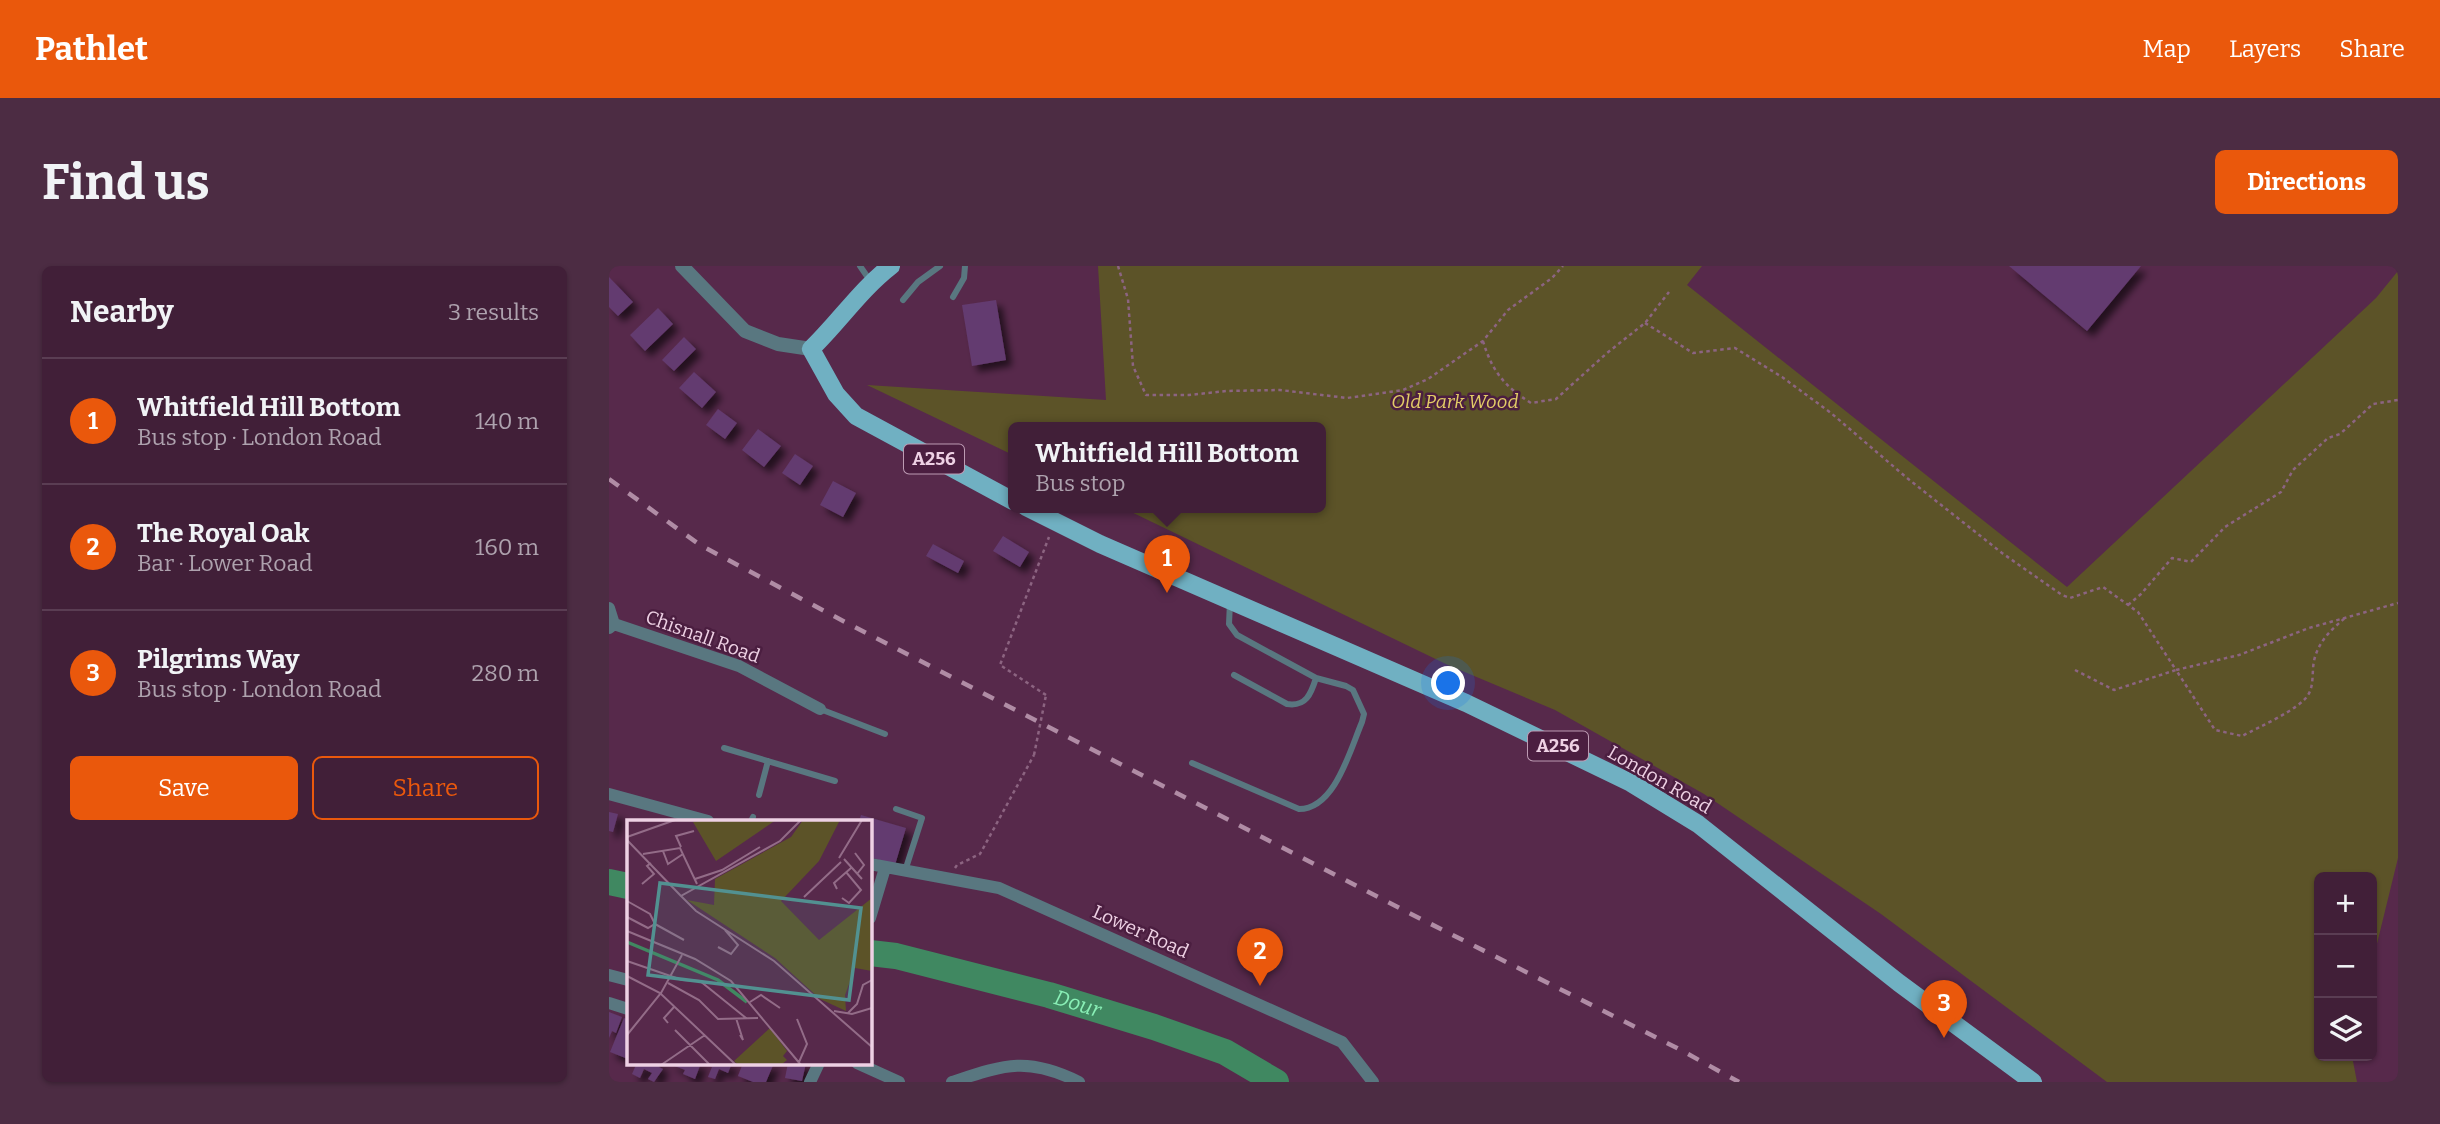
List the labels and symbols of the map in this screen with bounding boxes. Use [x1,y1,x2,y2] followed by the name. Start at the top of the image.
[1391,390,1519,413] park label: Old Park Wood
[904,444,964,474] road number: A256
[1144,535,1190,593] pin: 1
[642,605,763,668] street label: Chisnall Road
[1431,666,1465,700] your location
[1528,732,1588,760] road number: A256
[1604,740,1716,818] street label: London Road
[627,820,871,1065] inset map
[1089,900,1192,963] street label: Lower Road
[1237,928,1283,986] pin: 2
[1921,980,1967,1038] pin: 3
[1051,984,1106,1024] water label: Dour

